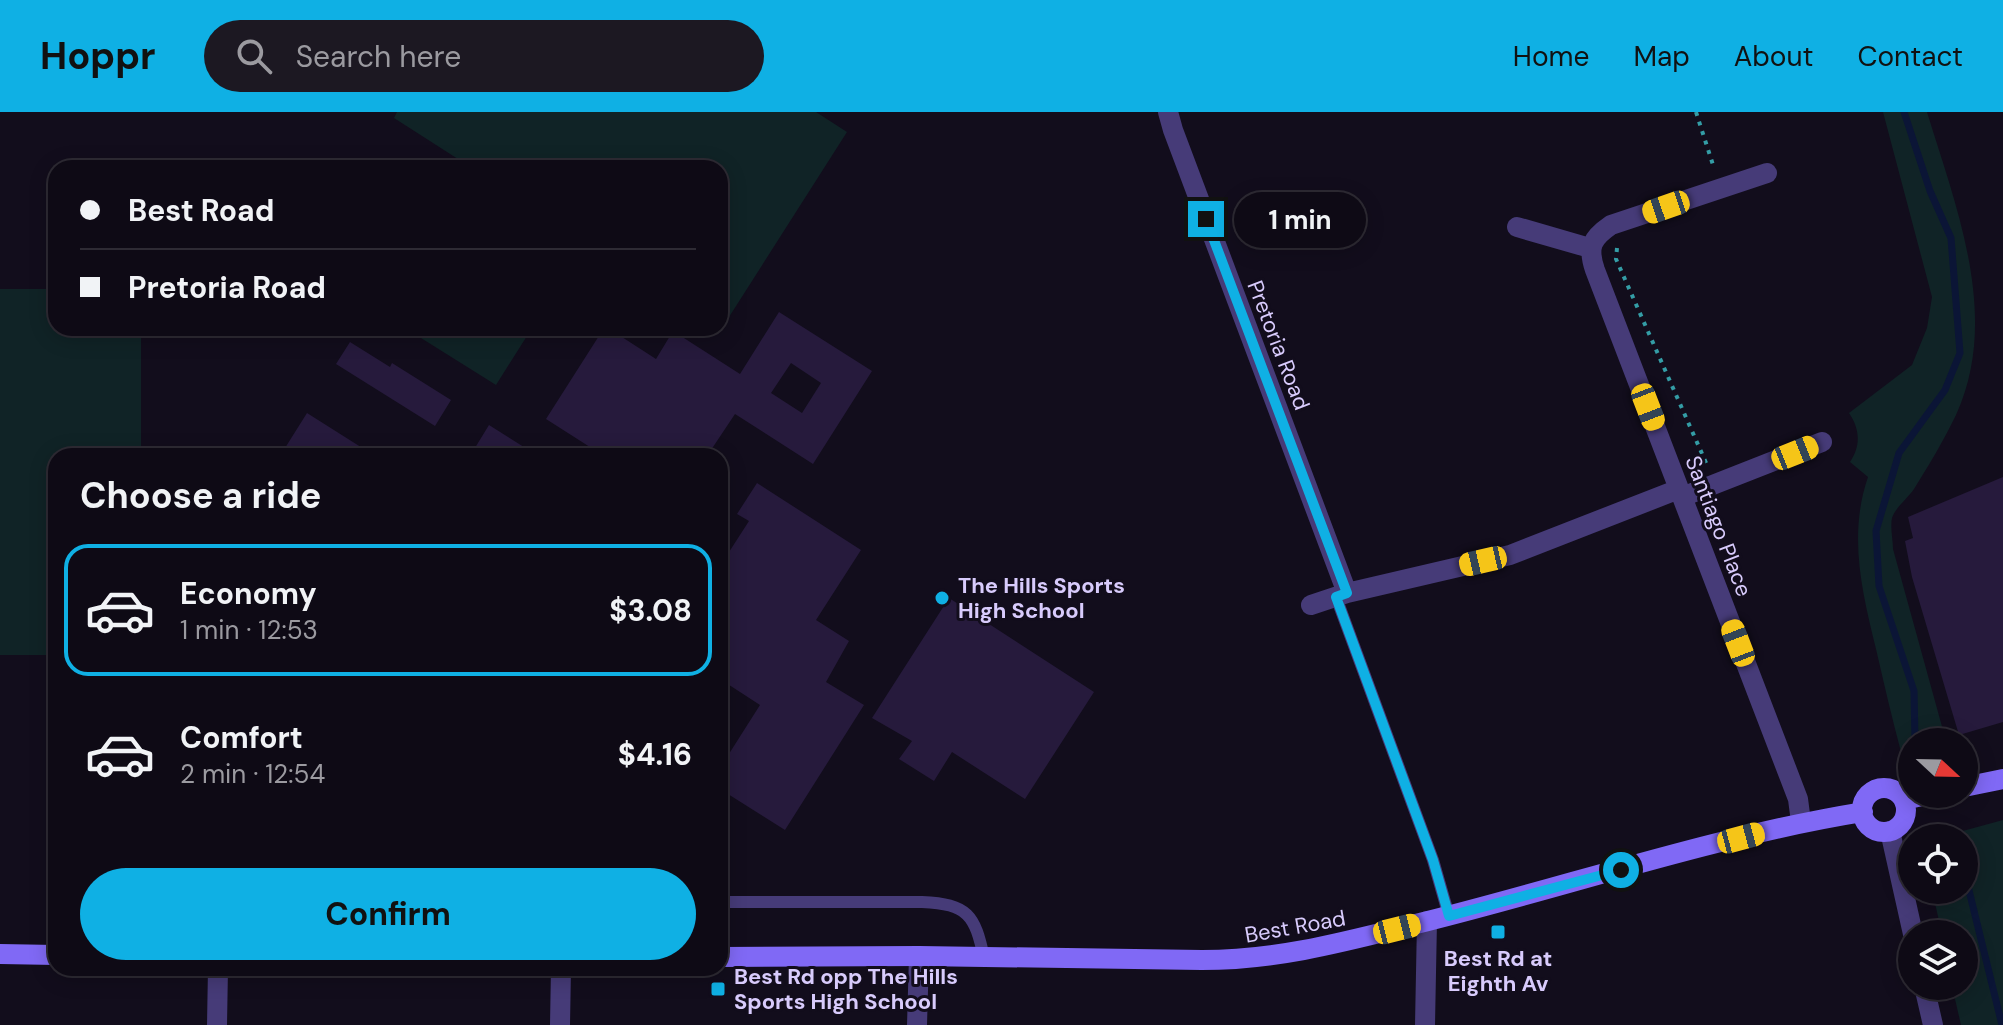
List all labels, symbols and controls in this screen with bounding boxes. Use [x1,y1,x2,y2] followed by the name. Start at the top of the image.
[204,20,764,92] search box
[40,31,156,81] text: Hoppr
[232,34,276,78] icon: search
[296,37,461,76] text: Search here
[1513,38,1589,75] text: Home
[1633,38,1690,75] text: Map
[1734,38,1813,75] text: About
[1857,38,1963,75] text: Contact
[1639,188,1693,226] car
[128,191,274,230] text: Best Road
[1234,191,1366,247] callout: 1 min
[1188,201,1224,237] route end
[1268,203,1332,237] text: 1 min
[128,268,326,307] text: Pretoria Road
[1241,276,1317,414] street label: Pretoria Road
[1628,380,1668,434] car
[1768,433,1822,473] car
[1678,452,1759,601] street label: Santiago Place
[80,472,321,519] text: Choose a ride
[1457,544,1509,578] car
[958,571,1125,625] place label: The Hills Sports High School
[84,574,156,646] icon: car
[180,574,317,613] text: Economy
[933,589,951,607] marker: The Hills Sports High School
[609,591,692,630] text: $3.08
[180,613,318,647] text: 1 min · 12:53
[1718,616,1758,670] car
[84,718,156,790] icon: car
[180,718,303,757] text: Comfort
[1898,728,1978,808] north arrow
[1898,728,1978,1000] map controls
[618,735,692,774] text: $4.16
[180,757,325,791] text: 2 min · 12:54
[1715,820,1767,856] car
[1898,824,1978,904] button: locate
[1603,852,1639,888] route start
[80,868,696,960] button: Confirm
[1242,903,1348,950] street label: Best Road
[1371,912,1423,946] car
[1898,920,1978,1000] button: layers
[1489,923,1507,941] marker: Best Rd at Eighth Av
[1444,944,1552,998] place label: Best Rd at Eighth Av
[734,962,958,1016] place label: Best Rd opp The Hills Sports High School
[709,980,727,998] marker: Best Rd opp The Hills Sports High School

